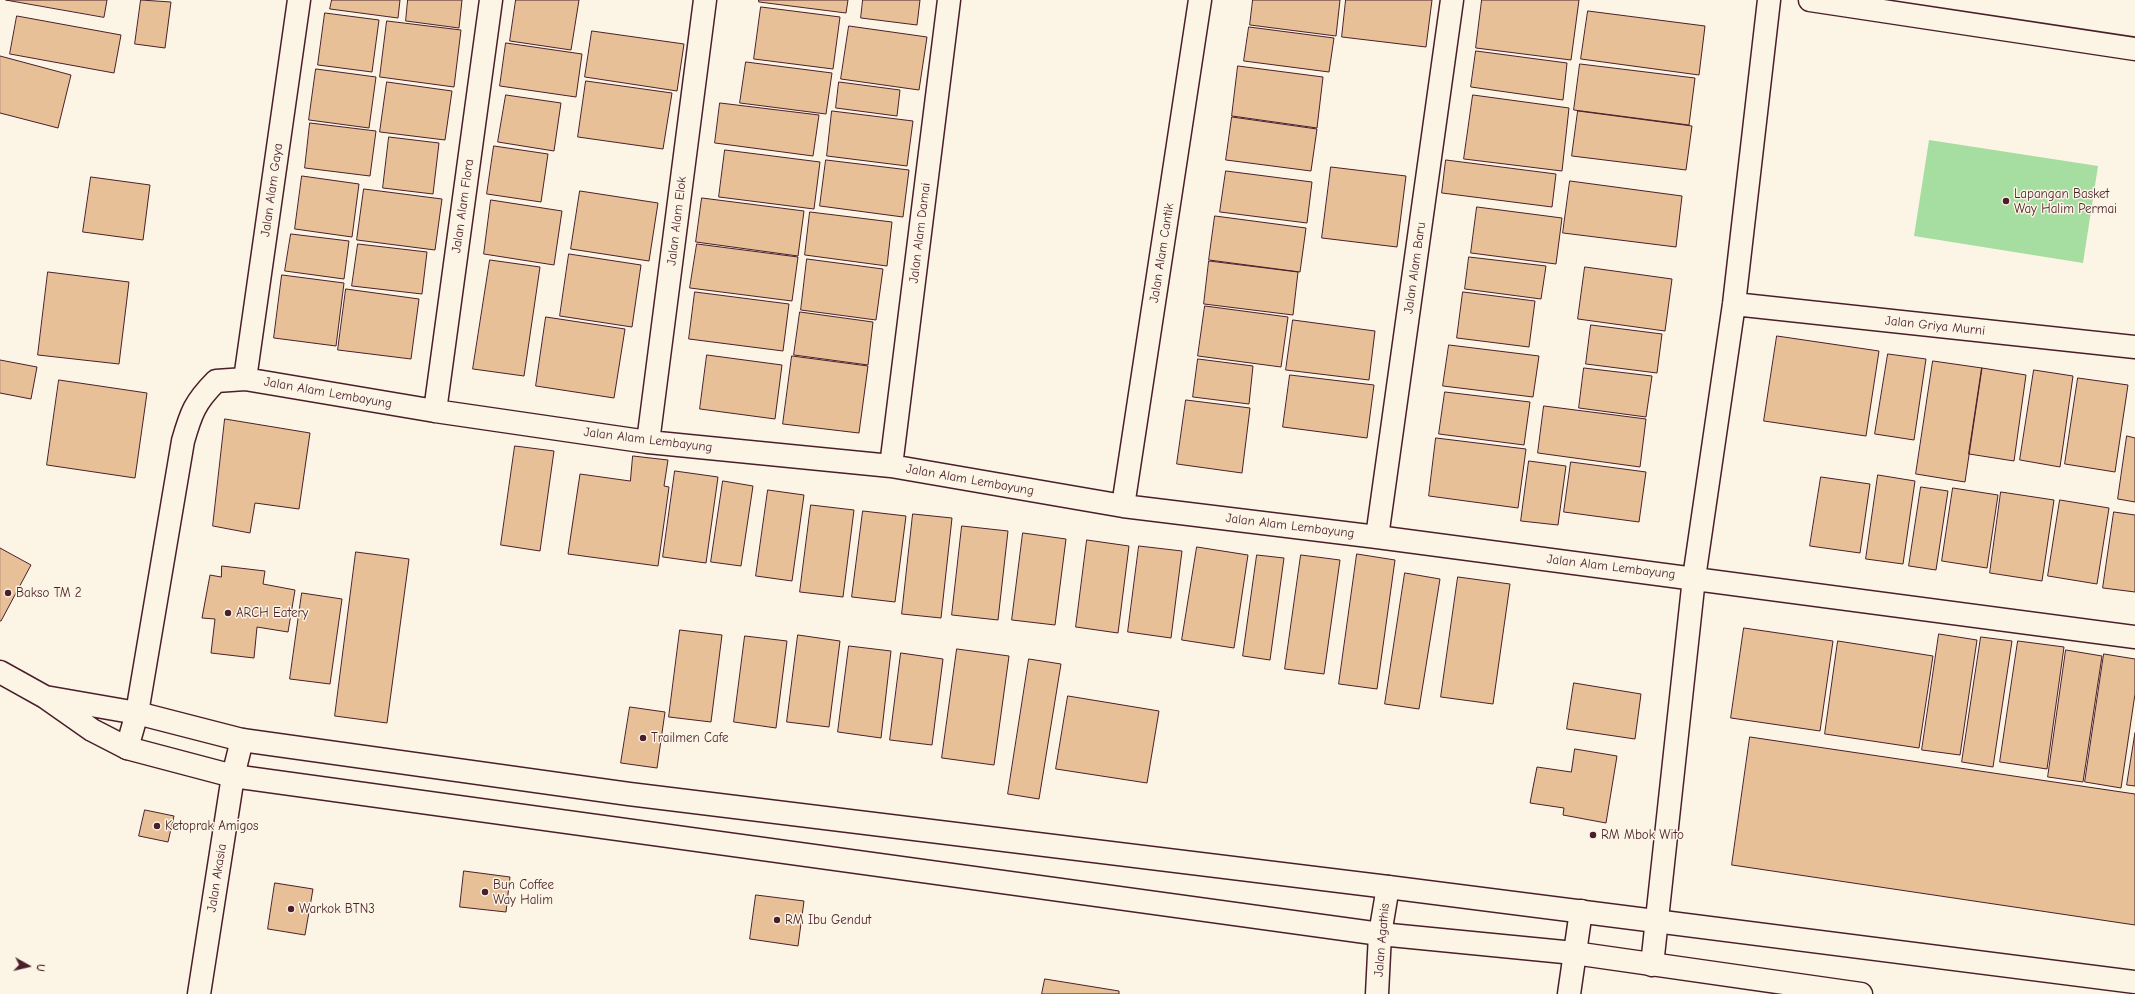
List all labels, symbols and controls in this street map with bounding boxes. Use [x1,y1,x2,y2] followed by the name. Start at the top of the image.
[258,142,286,238] street label: Jalan Alam Gaya
[449,158,477,254] street label: Jalan Alam Flora
[664,175,690,267] street label: Jalan Alam Elok
[906,182,934,284] street label: Jalan Alam Damai
[2014,186,2117,217] place label: Lapangan Basket Way Halim Permai
[2001,196,2011,206] marker: Lapangan Basket Way Halim Permai
[1146,202,1178,304] street label: Jalan Alam Cantik
[1401,221,1429,315] street label: Jalan Alam Baru
[1884,313,1986,339] street label: Jalan Griya Murni
[263,374,393,412] street label: Jalan Alam Lembayung
[583,424,713,456] street label: Jalan Alam Lembayung
[905,461,1035,499] street label: Jalan Alam Lembayung
[1225,510,1355,542] street label: Jalan Alam Lembayung
[1546,551,1676,583] street label: Jalan Alam Lembayung
[16,585,82,601] place label: Bakso TM 2
[3,588,13,598] marker: Bakso TM 2
[236,605,308,621] place label: ARCH Eatery
[223,608,233,618] marker: ARCH Eatery
[651,730,729,746] place label: Trailmen Cafe
[638,733,648,743] marker: Trailmen Cafe
[165,818,259,834] place label: Ketoprak Amigos
[152,821,162,831] marker: Ketoprak Amigos
[1601,827,1684,843] place label: RM Mbok Wito
[1588,830,1598,840] marker: RM Mbok Wito
[204,843,230,913] street label: Jalan Akasia
[493,877,554,908] place label: Bun Coffee Way Halim
[480,887,490,897] marker: Bun Coffee Way Halim
[299,901,375,917] place label: Warkok BTN3
[1371,902,1393,978] street label: Jalan Agathis
[286,904,296,914] marker: Warkok BTN3
[785,912,871,928] place label: RM Ibu Gendut
[772,915,782,925] marker: RM Ibu Gendut
[8,946,48,986] north arrow
[33,963,47,972] text: U

